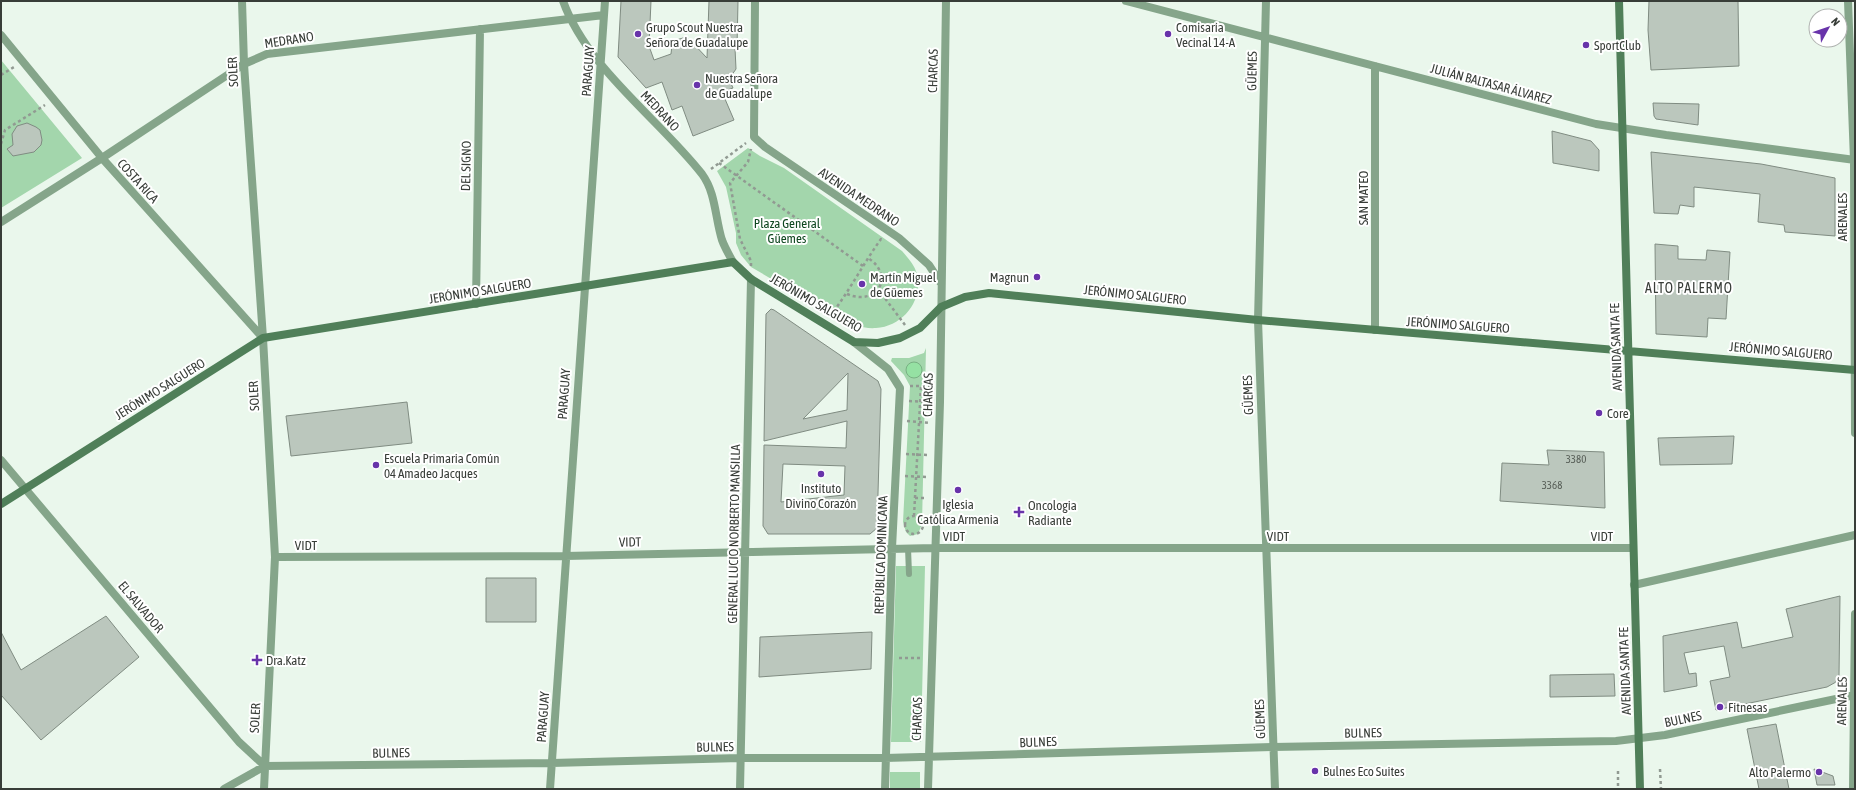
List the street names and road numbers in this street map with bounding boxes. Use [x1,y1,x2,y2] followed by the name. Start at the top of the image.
[263,29,315,51] street label: MEDRANO
[579,45,597,97] street label: PARAGUAY
[925,48,941,93] street label: CHARCAS
[1244,50,1260,91] street label: GÜEMES
[225,56,241,87] street label: SOLER
[1429,61,1554,107] street label: JULIÁN BALTASAR ÁLVAREZ
[638,88,683,135] street label: MEDRANO
[458,140,474,191] street label: DEL SIGNO
[114,156,162,207] street label: COSTA RICA
[816,164,903,230] street label: AVENIDA MEDRANO
[1356,170,1371,225] street label: SAN MATEO
[1835,192,1850,241] street label: ARENALES
[767,271,865,336] street label: JERÓNIMO SALGUERO
[428,275,533,306] street label: JERÓNIMO SALGUERO
[1083,282,1188,308] street label: JERÓNIMO SALGUERO
[1607,302,1625,391] street label: AVENIDA SANTA FE
[1406,314,1510,336] street label: JERÓNIMO SALGUERO
[1729,339,1834,363] street label: JERÓNIMO SALGUERO
[112,355,208,423] street label: JERÓNIMO SALGUERO
[555,368,573,420] street label: PARAGUAY
[920,372,936,417] street label: CHARCAS
[1240,374,1256,415] street label: GÜEMES
[246,380,262,411] street label: SOLER
[725,444,743,624] street label: GENERAL LUCIO NORBERTO MANSILLA
[871,495,891,615] street label: REPÚBLICA DOMINICANA
[943,529,965,544] street label: VIDT
[1267,529,1289,544] street label: VIDT
[1591,529,1613,544] street label: VIDT
[619,534,642,550] street label: VIDT
[295,538,317,553] street label: VIDT
[115,578,167,636] street label: EL SALVADOR
[1616,626,1634,715] street label: AVENIDA SANTA FE
[1834,676,1850,725] street label: ARENALES
[534,691,552,743] street label: PARAGUAY
[909,696,925,741] street label: CHARCAS
[1252,698,1268,739] street label: GÜEMES
[247,702,263,733] street label: SOLER
[1663,708,1703,730] street label: BULNES
[1344,725,1382,741] street label: BULNES
[1019,734,1058,750] street label: BULNES
[696,739,734,755] street label: BULNES
[372,745,410,761] street label: BULNES

